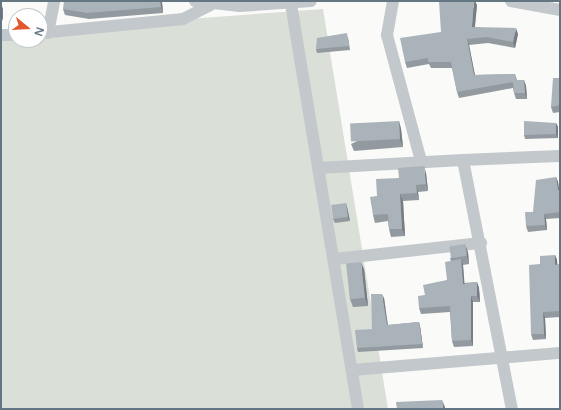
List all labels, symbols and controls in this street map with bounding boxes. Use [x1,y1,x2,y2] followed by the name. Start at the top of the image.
[8,8,48,48] north arrow
[31,25,46,38] text: N

